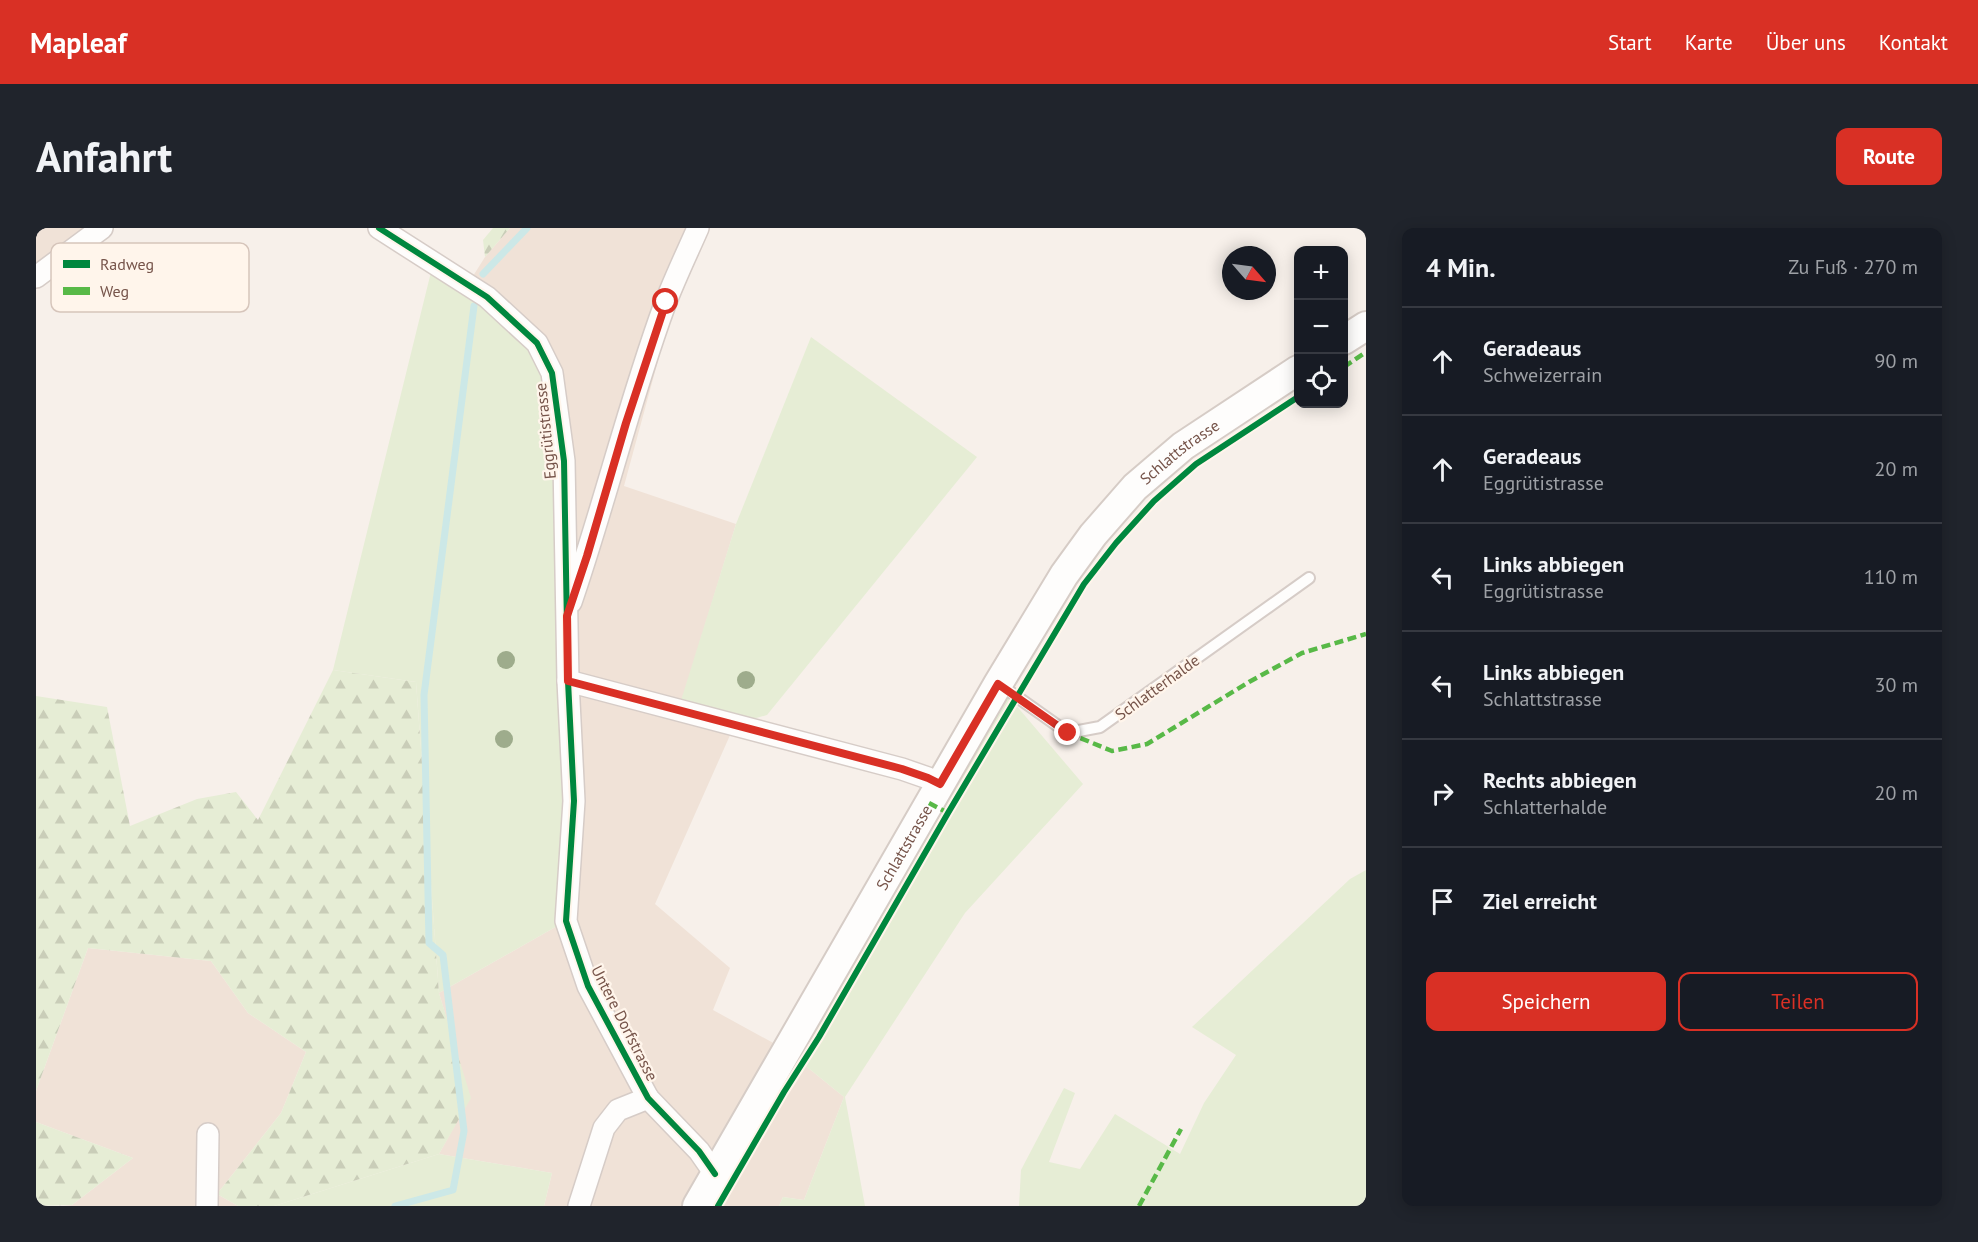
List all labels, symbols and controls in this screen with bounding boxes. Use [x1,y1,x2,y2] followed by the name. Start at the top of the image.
[30,24,127,61] text: Mapleaf
[1608,29,1652,56] text: Start
[1685,29,1733,56] text: Karte
[1766,29,1846,56] text: Über uns
[1879,29,1948,56] text: Kontakt
[1836,128,1942,185] button: Route
[36,129,172,184] text: Anfahrt
[51,243,249,312] legend
[1222,246,1276,300] north arrow
[1294,246,1348,408] map controls
[1294,246,1348,300] button: +
[1426,251,1496,284] text: 4 Min.
[100,254,154,274] text: Radweg
[1788,254,1918,280] text: Zu Fuß · 270 m
[100,281,129,301] text: Weg
[652,288,678,314] route start
[1294,300,1348,354] button: −
[1483,334,1581,362] text: Geradeaus
[1426,345,1459,378] icon: ahead
[1875,348,1918,374] text: 90 m
[1294,354,1348,408] button: locate
[1483,362,1602,388] text: Schweizerrain
[530,382,560,480] street label: Eggrütistrasse
[1136,415,1223,489] street label: Schlattstrasse
[1483,442,1581,470] text: Geradeaus
[1426,453,1459,486] icon: ahead
[1875,456,1918,482] text: 20 m
[1483,470,1604,496] text: Eggrütistrasse
[1483,550,1624,578] text: Links abbiegen
[1426,561,1459,594] icon: left
[1864,564,1918,590] text: 110 m
[1483,578,1604,604] text: Eggrütistrasse
[1111,650,1203,724] street label: Schlatterhalde
[1483,658,1624,686] text: Links abbiegen
[1426,669,1459,702] icon: left
[1875,672,1918,698] text: 30 m
[1483,686,1602,712] text: Schlattstrasse
[1054,719,1080,745] route end
[1483,766,1637,794] text: Rechts abbiegen
[1426,777,1459,810] icon: right
[1875,780,1918,806] text: 20 m
[1483,794,1607,820] text: Schlatterhalde
[871,801,936,894] street label: Schlattstrasse
[1426,885,1459,918] icon: arrive
[1483,887,1597,915] text: Ziel erreicht
[587,962,663,1084] street label: Untere Dorfstrasse
[1426,972,1666,1031] button: Speichern
[1678,972,1918,1031] button: Teilen

